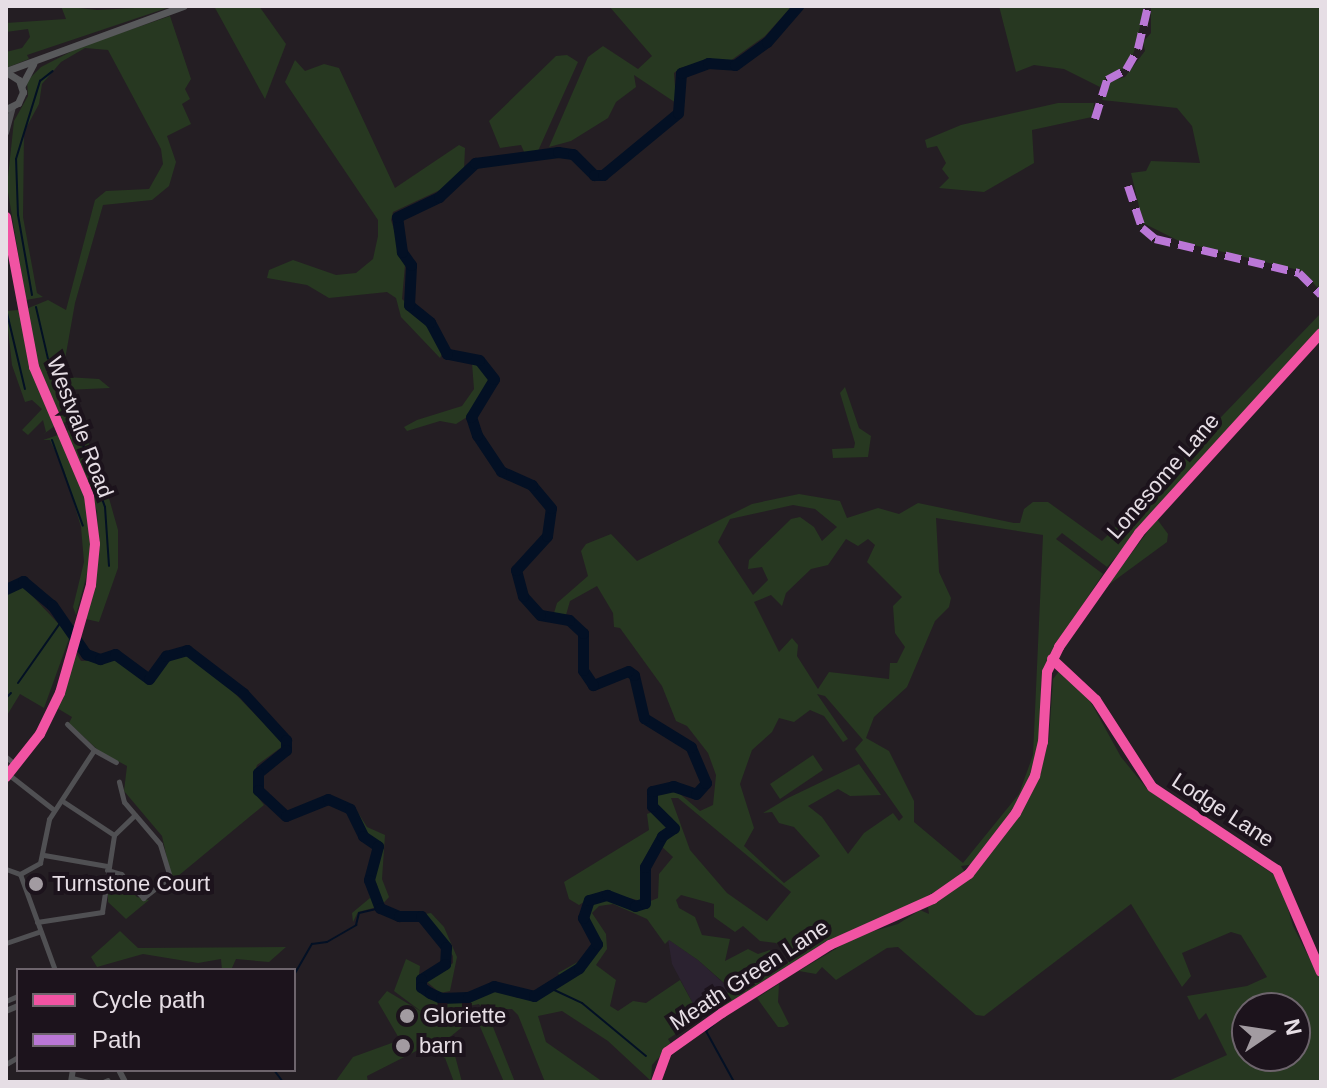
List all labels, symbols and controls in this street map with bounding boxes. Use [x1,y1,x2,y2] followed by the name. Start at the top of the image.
[41,353,119,501] street label: Westvale Road
[1101,408,1225,544] street label: Lonesome Lane
[1167,767,1279,853] street label: Lodge Lane
[52,871,210,897] place label: Turnstone Court
[27,875,45,893] marker: Turnstone Court
[665,914,833,1036] street label: Meath Green Lane
[16,968,296,1072] legend
[92,986,205,1013] text: Cycle path
[1231,992,1311,1072] north arrow
[423,1003,506,1029] place label: Gloriette
[398,1007,416,1025] marker: Gloriette
[1279,1016,1307,1037] text: N
[92,1026,141,1053] text: Path
[419,1033,463,1059] place label: barn
[394,1037,412,1055] marker: barn

